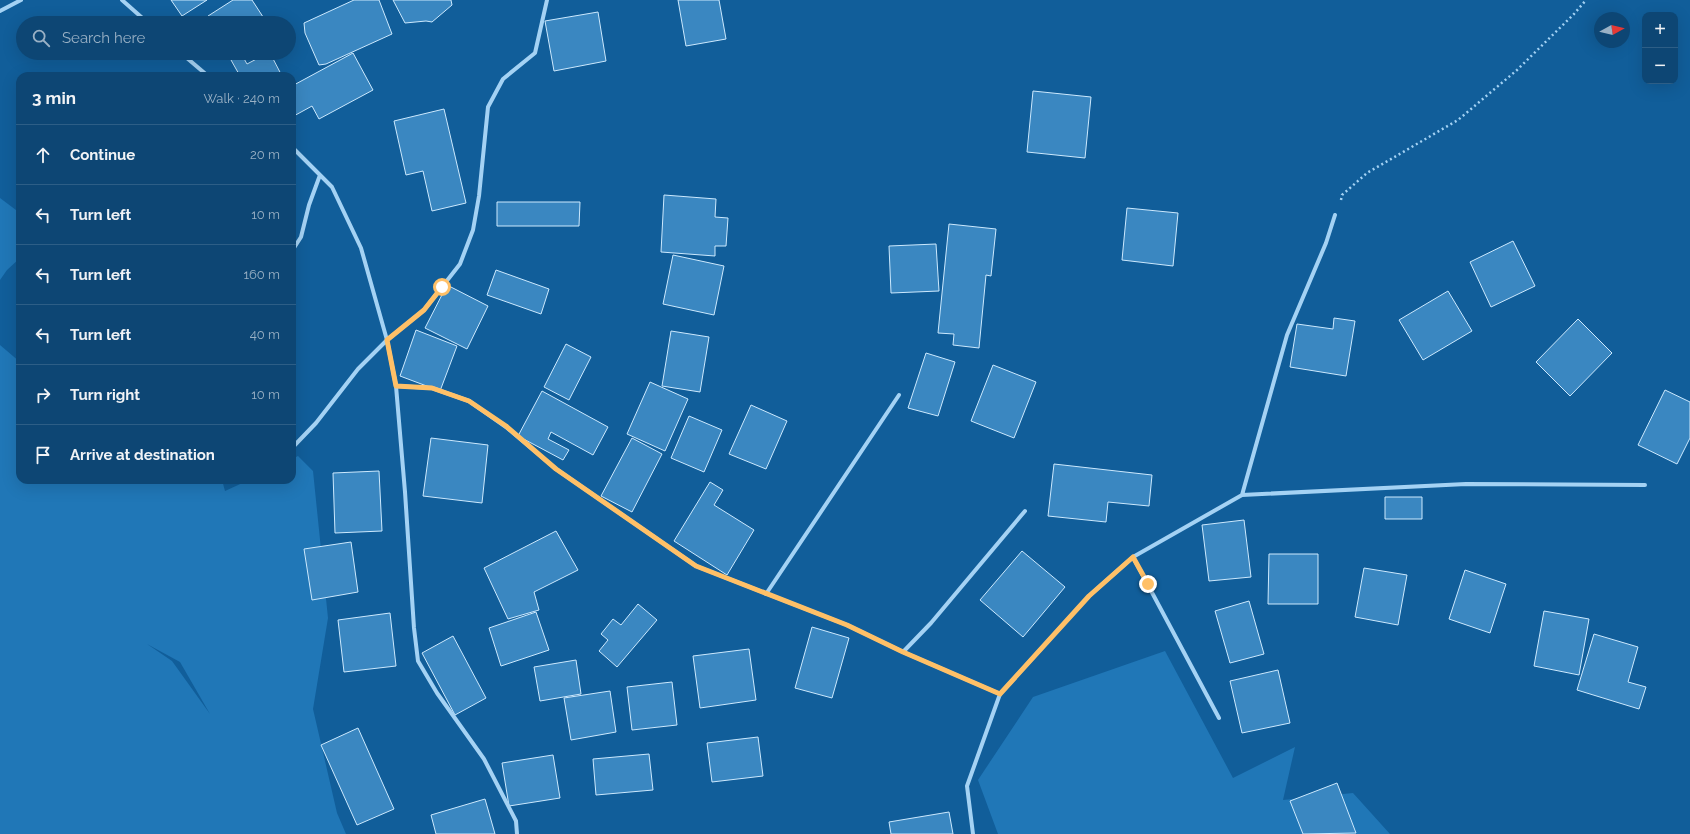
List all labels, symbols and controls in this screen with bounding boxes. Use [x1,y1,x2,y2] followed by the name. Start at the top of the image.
[1594,12,1630,48] north arrow
[1642,12,1678,84] map controls
[1642,12,1678,48] button: +
[16,16,296,60] search box
[30,27,52,49] icon: search
[62,29,145,47] text: Search here
[1642,48,1678,84] button: −
[32,88,76,108] text: 3 min
[203,91,280,106] text: Walk · 240 m
[32,144,54,166] icon: ahead
[70,146,135,164] text: Continue
[250,147,280,162] text: 20 m
[32,204,54,226] icon: left
[70,206,131,224] text: Turn left
[251,207,280,222] text: 10 m
[32,264,54,286] icon: left
[70,266,131,284] text: Turn left
[243,267,280,282] text: 160 m
[433,278,451,296] route start
[32,324,54,346] icon: left
[70,326,131,344] text: Turn left
[250,327,280,342] text: 40 m
[32,384,54,406] icon: right
[70,386,140,404] text: Turn right
[251,387,280,402] text: 10 m
[32,444,54,466] icon: arrive
[70,446,215,464] text: Arrive at destination
[1139,575,1157,593] route end

